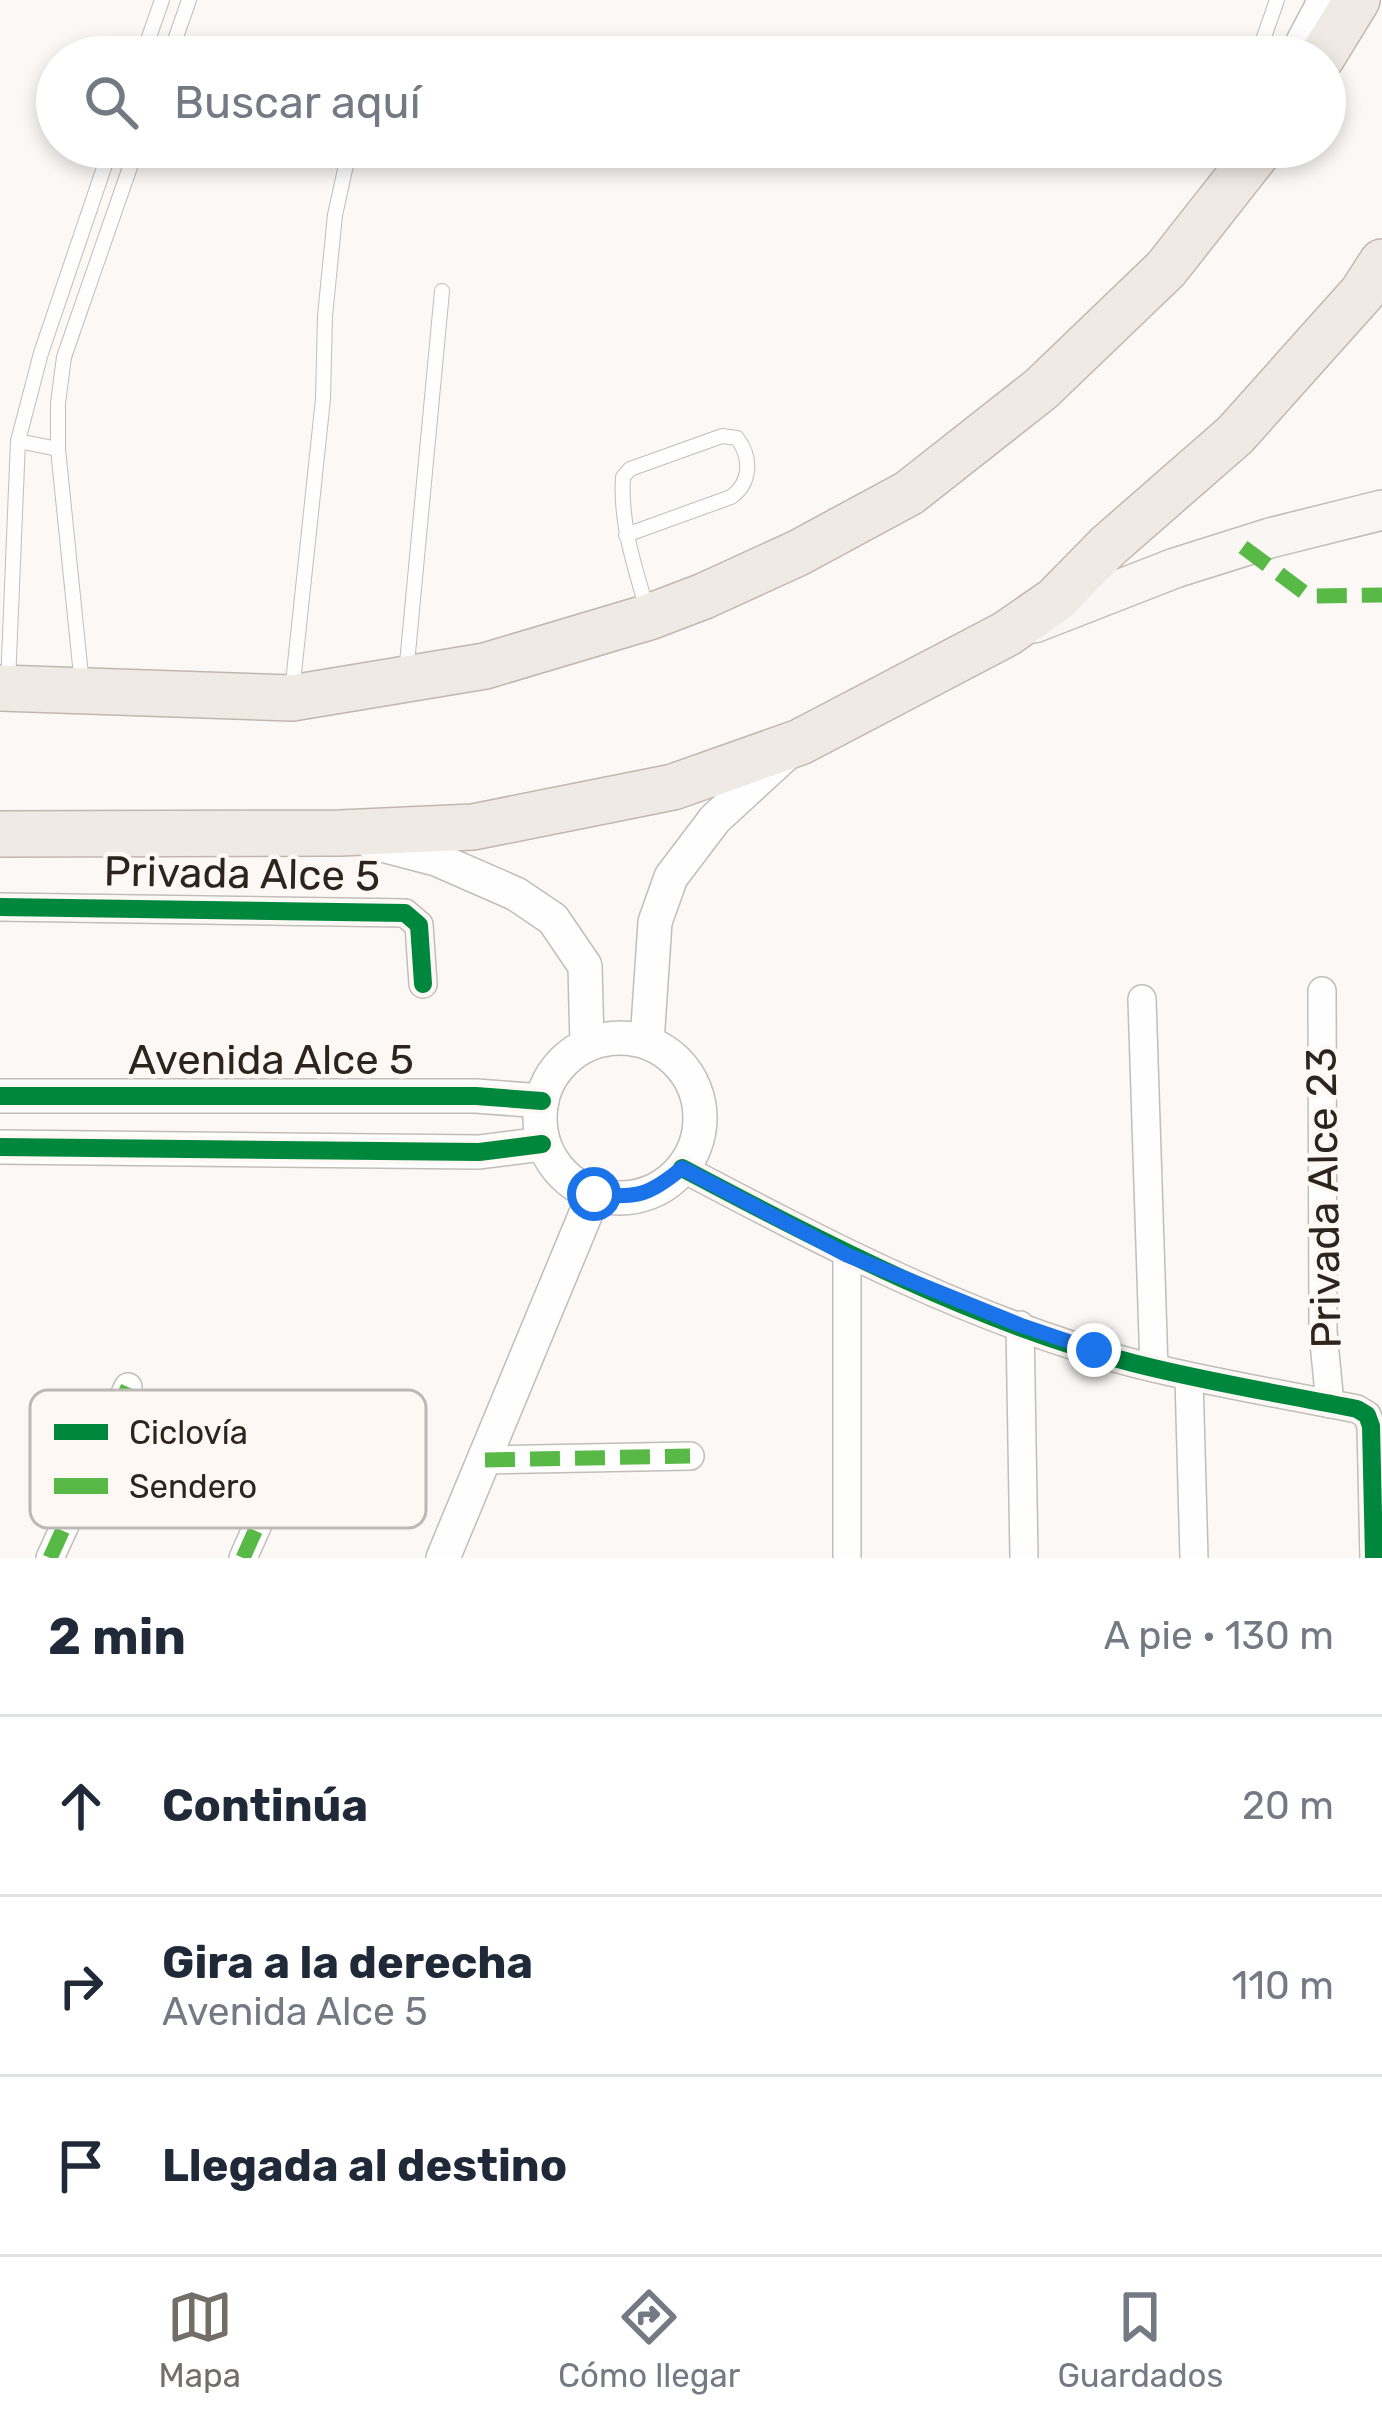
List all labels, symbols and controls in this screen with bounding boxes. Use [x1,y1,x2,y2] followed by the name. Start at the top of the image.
[36,36,1346,168] search box
[78,69,144,135] icon: search
[174,76,421,129] text: Buscar aquí
[103,847,381,901] street label: Privada Alce 5
[128,1035,414,1085] street label: Avenida Alce 5
[1296,1047,1352,1349] street label: Privada Alce 23
[567,1167,621,1221] route start
[1067,1323,1121,1377] route end
[30,1390,426,1528] legend
[129,1413,248,1452] text: Ciclovía
[129,1467,257,1506] text: Sendero
[48,1606,186,1667] text: 2 min
[1104,1613,1334,1659] text: A pie · 130 m
[48,1773,114,1839] icon: ahead
[162,1779,368,1832] text: Continúa
[1242,1783,1334,1829] text: 20 m
[162,1936,533,1989] text: Gira a la derecha
[48,1953,114,2019] icon: right
[1232,1963,1334,2009] text: 110 m
[162,1989,428,2035] text: Avenida Alce 5
[48,2133,114,2199] icon: arrive
[162,2139,567,2192] text: Llegada al destino
[159,2284,241,2395] tab: Mapa
[558,2284,740,2395] tab: Cómo llegar
[1057,2284,1223,2395] tab: Guardados

